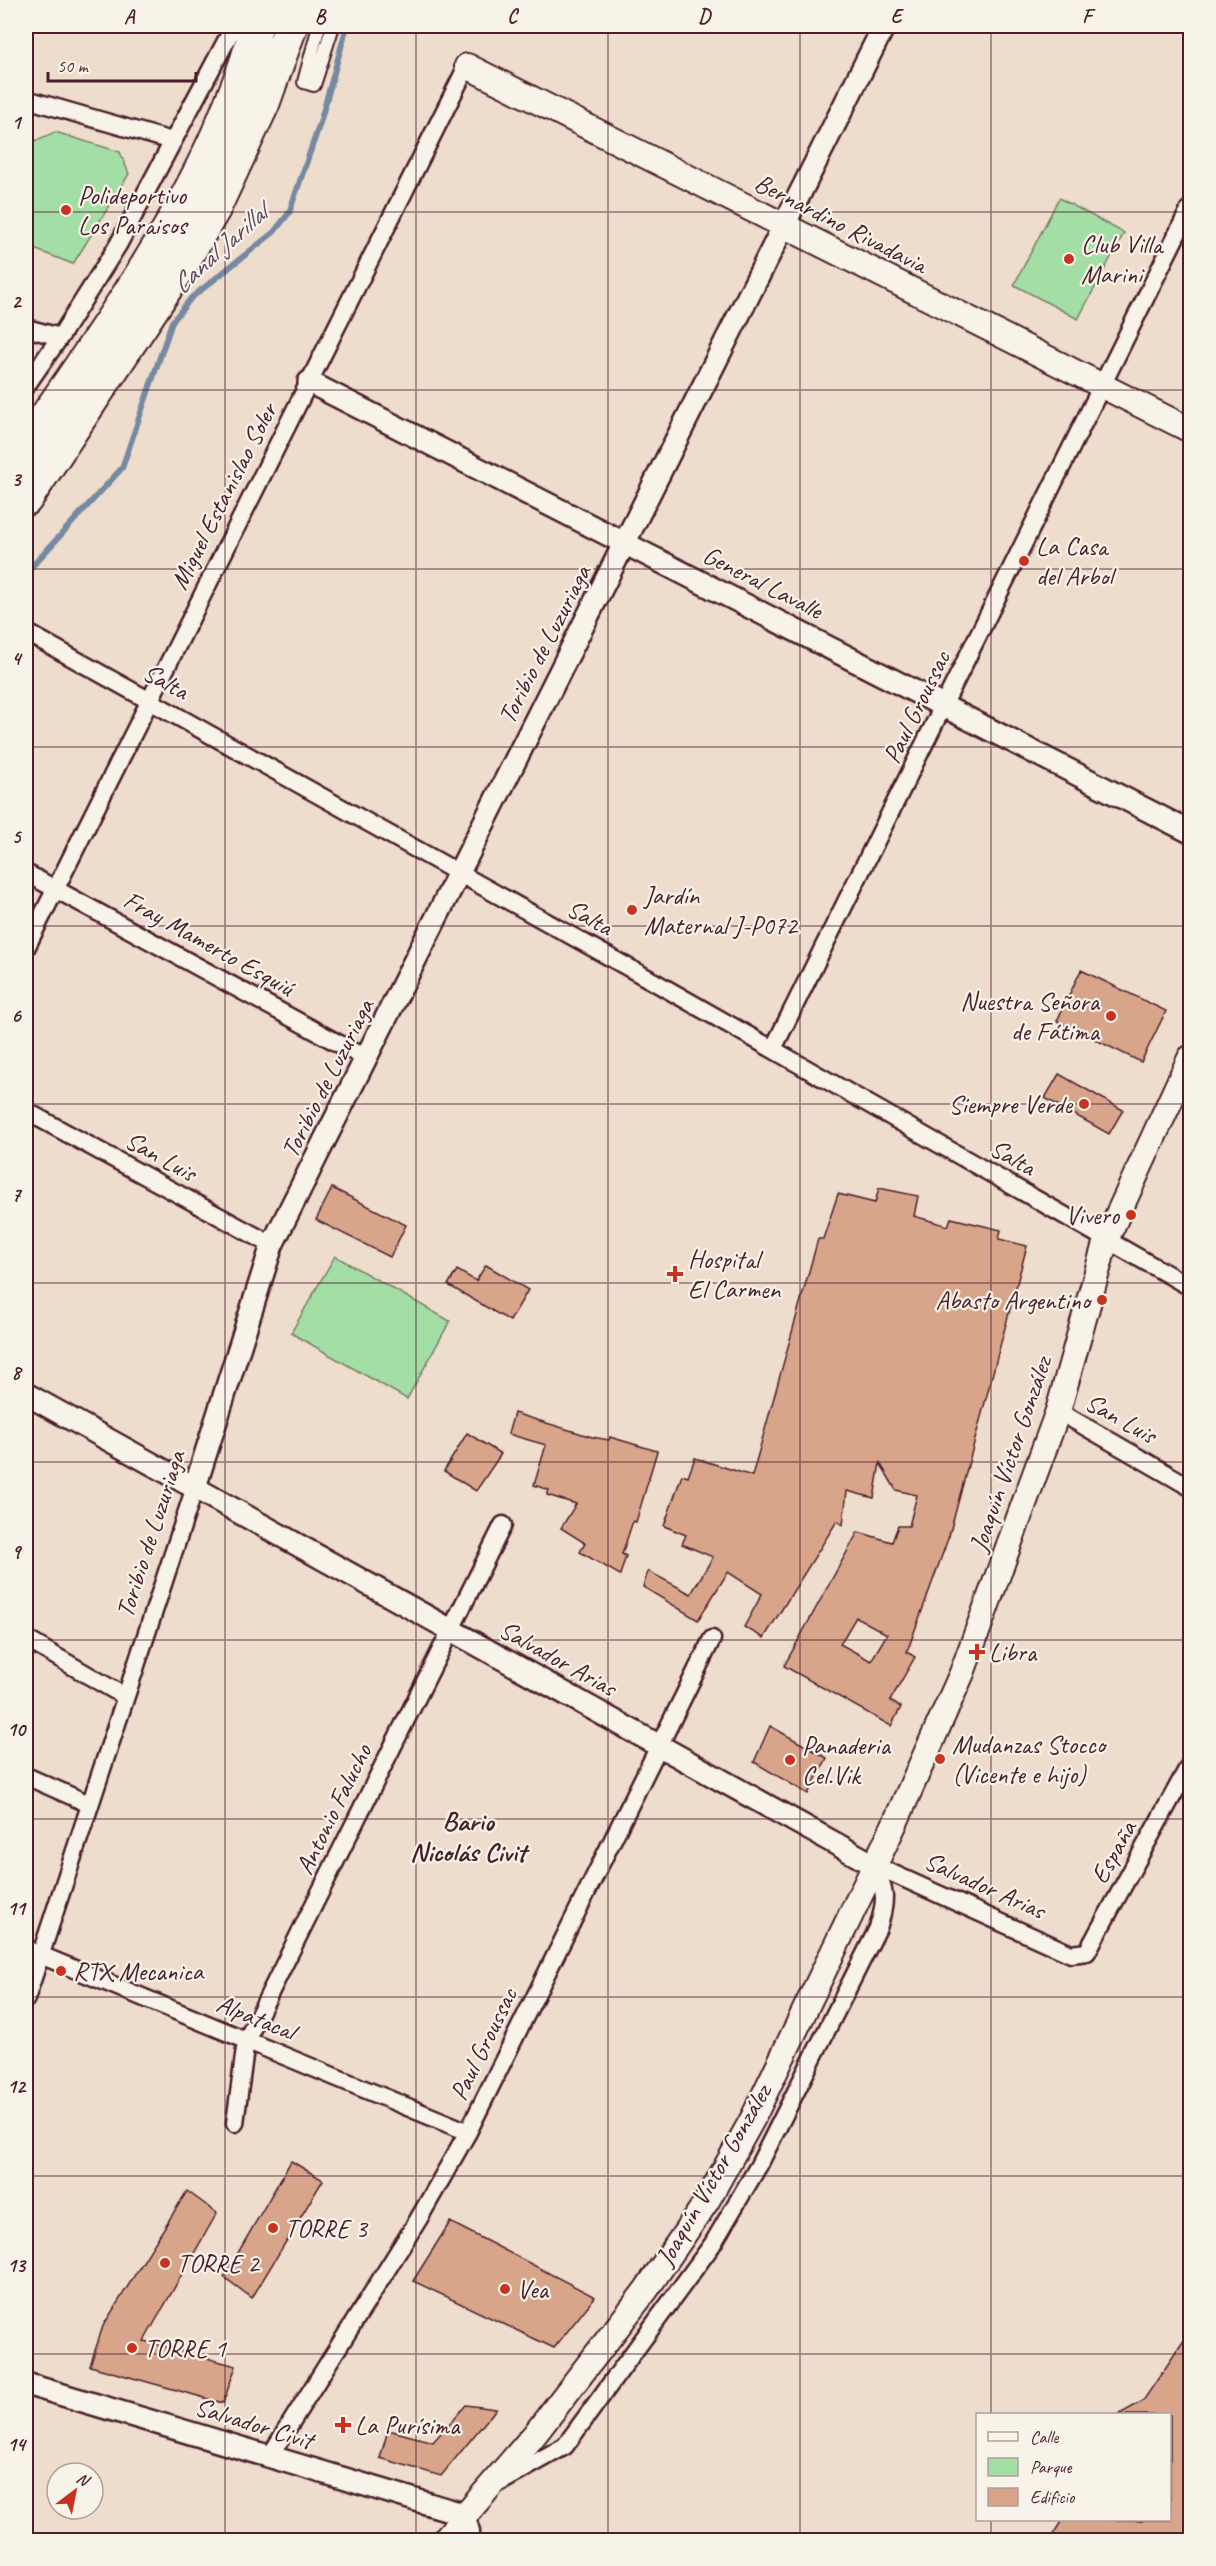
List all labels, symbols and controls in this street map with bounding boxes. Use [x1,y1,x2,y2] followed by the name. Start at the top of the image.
[124,4,136,29] text: A
[315,4,327,29] text: B
[507,4,519,29] text: C
[698,4,712,29] text: D
[891,4,905,29] text: E
[1082,4,1096,29] text: F
[48,45,196,83] scale bar
[57,55,90,77] text: 50 m
[12,110,23,135] text: 1
[749,166,934,282] street label: Bernardino Rivadavia
[78,179,188,242] place label: Polideportivo Los Paraisos
[164,191,280,301] water label: Canal Jarillal
[59,203,73,217] marker: Polideportivo Los Paraisos
[1081,228,1164,291] place label: Club Villa Marini
[1062,252,1076,266] marker: Club Villa Marini
[12,289,23,314] text: 2
[162,395,286,595] street label: Miguel Estanislao Soler
[12,467,23,492] text: 3
[1036,530,1117,593] place label: La Casa del Arbol
[697,538,830,627] street label: General Lavalle
[1017,554,1031,568] marker: La Casa del Arbol
[490,558,599,729] street label: Toribio de Luzuriaga
[875,645,958,769] street label: Paul Groussac
[12,646,24,671] text: 4
[137,656,196,708] street label: Salta
[12,824,23,849] text: 5
[642,879,799,942] place label: Jardín Maternal J-P072
[118,883,302,1005] street label: Fray Mamerto Esquiú
[561,892,620,944] street label: Salta
[625,903,639,917] marker: Jardín Maternal J-P072
[960,985,1101,1048] place label: Nuestra Señora de Fátima
[273,992,382,1163] street label: Toribio de Luzuriaga
[11,1003,22,1028] text: 6
[1104,1009,1118,1023] marker: Nuestra Señora de Fátima
[949,1088,1074,1121] place label: Siempre Verde
[1077,1097,1091,1111] marker: Siempre Verde
[119,1124,204,1190] street label: San Luis
[984,1131,1043,1184] street label: Salta
[12,1182,23,1207] text: 7
[1066,1199,1121,1232] place label: Vivero
[1124,1208,1138,1222] marker: Vivero
[688,1243,781,1306] place label: Hospital El Carmen
[666,1265,684,1283] marker: Hospital El Carmen
[936,1284,1093,1317] place label: Abasto Argentino
[1095,1293,1109,1307] marker: Abasto Argentino
[961,1350,1060,1558] street label: Joaquín Víctor González
[12,1360,24,1385] text: 8
[1079,1386,1164,1452] street label: San Luis
[108,1445,193,1622] street label: Toribio de Luzuriaga
[12,1539,23,1564] text: 9
[493,1613,624,1705] street label: Salvador Arias
[989,1636,1038,1669] place label: Libra
[970,1645,984,1659] marker: Libra
[7,1717,27,1742] text: 10
[952,1728,1108,1791] place label: Mudanzas Stocco (Vicente e hijo)
[802,1729,891,1792] place label: Panaderia Cel.Vik
[288,1737,380,1880] street label: Antonio Falucho
[933,1752,947,1766] marker: Mudanzas Stocco (Vicente e hijo)
[783,1753,797,1767] marker: Panaderia Cel.Vik
[410,1804,530,1869] district label: Bario Nicolás Civit
[1083,1814,1145,1889] street label: España
[919,1844,1052,1928] street label: Salvador Arias
[7,1896,27,1921] text: 11
[73,1955,205,1988] place label: RTX Mecanica
[54,1964,68,1978] marker: RTX Mecanica
[442,1982,525,2106] street label: Paul Groussac
[212,1987,304,2050] street label: Alpatacal
[7,2074,27,2099] text: 12
[647,2076,780,2274] street label: Joaquín Víctor González
[285,2212,369,2245] place label: TORRE 3
[266,2221,280,2235] marker: TORRE 3
[177,2247,261,2280] place label: TORRE 2
[7,2253,27,2278] text: 13
[158,2256,172,2270] marker: TORRE 2
[517,2273,549,2306] place label: Vea
[498,2282,512,2296] marker: Vea
[144,2332,227,2365] place label: TORRE 1
[125,2341,139,2355] marker: TORRE 1
[191,2390,320,2458] street label: Salvador Civit
[355,2409,461,2442] place label: La Purísima
[976,2413,1171,2521] legend
[336,2418,350,2432] marker: La Purísima
[1030,2426,1059,2448] text: Calle
[7,2432,28,2457] text: 14
[1030,2456,1072,2478] text: Parque
[45,2461,105,2521] north arrow
[73,2468,95,2492] text: N
[1030,2486,1076,2508] text: Edificio

